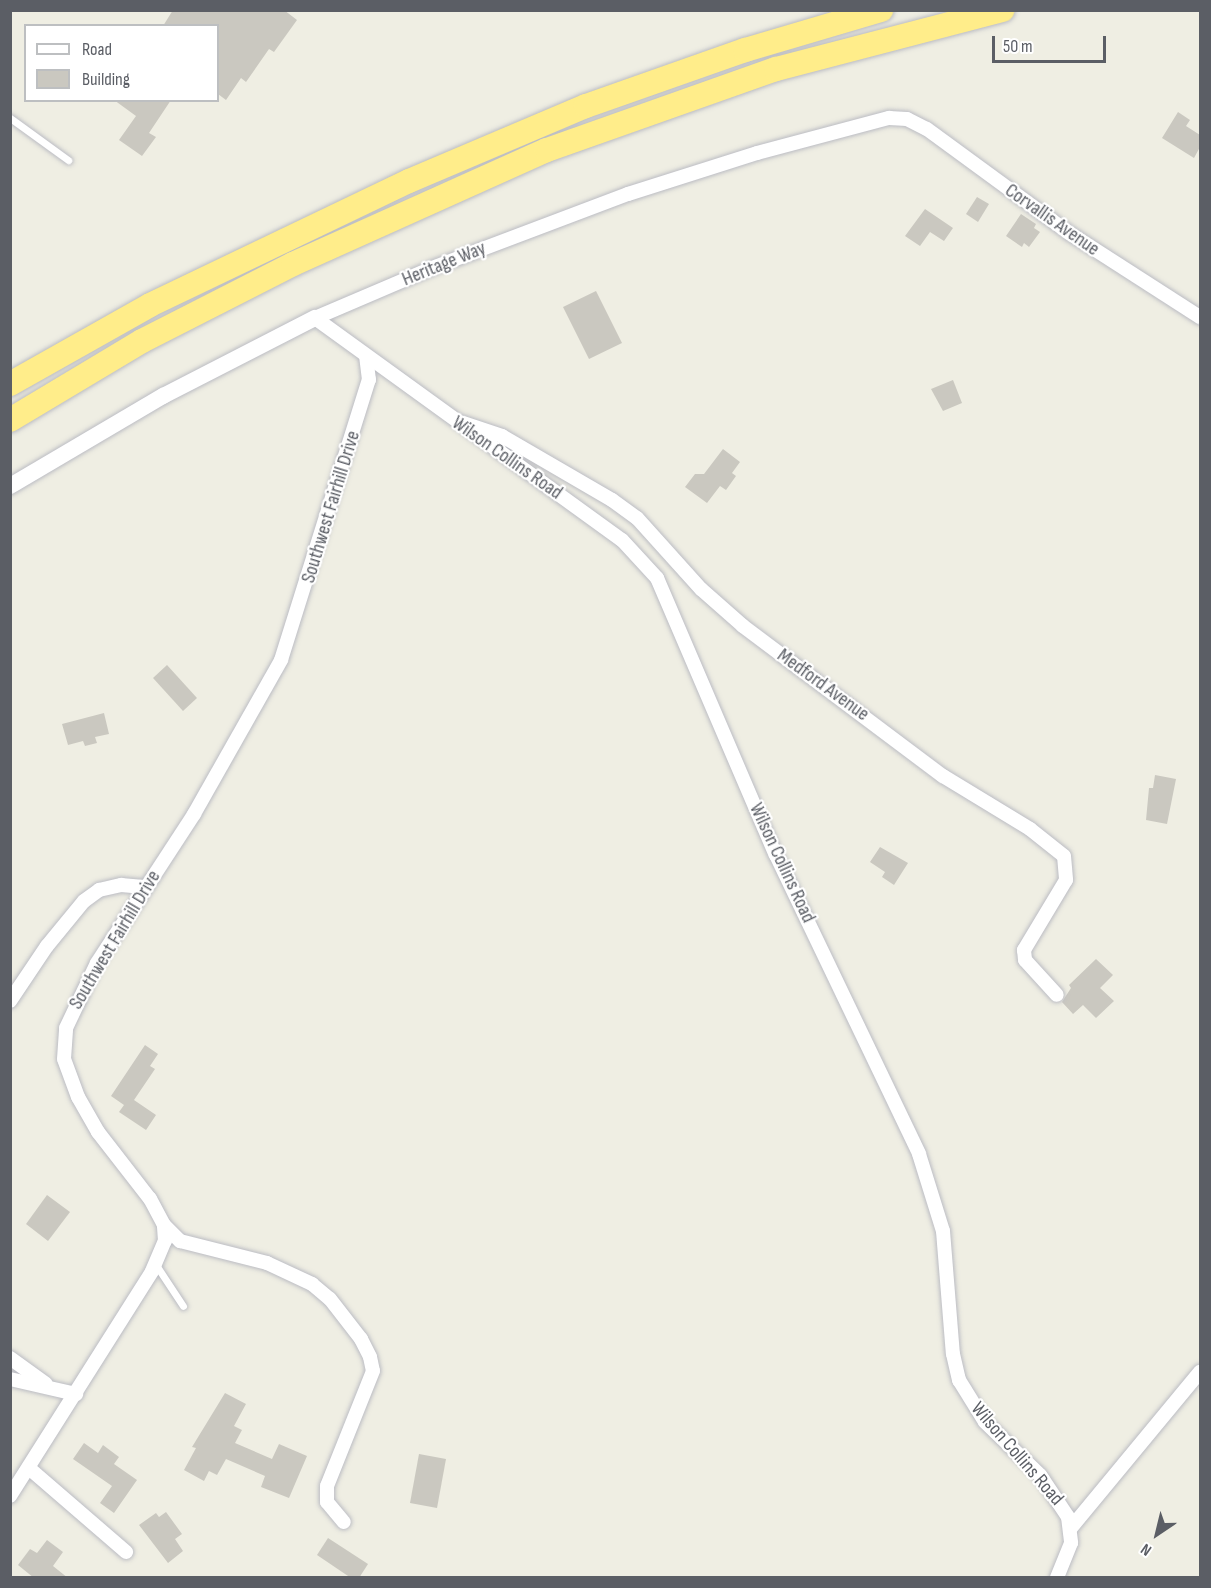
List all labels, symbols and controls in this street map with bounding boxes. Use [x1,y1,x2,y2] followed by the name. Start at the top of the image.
[24,24,219,102] legend
[995,24,1109,62] scale bar
[1003,36,1033,57] text: 50 m
[82,39,112,60] text: Road
[82,69,130,90] text: Building
[1000,179,1104,261] street label: Corvallis Avenue
[399,236,489,292] street label: Heritage Way
[447,411,567,505] street label: Wilson Collins Road
[296,428,366,586] street label: Southwest Fairhill Drive
[772,644,874,726] street label: Medford Avenue
[744,799,820,927] street label: Wilson Collins Road
[64,866,166,1014] street label: Southwest Fairhill Drive
[966,1397,1068,1511] street label: Wilson Collins Road
[1127,1504,1187,1564] north arrow
[1137,1539,1155,1559] text: N

